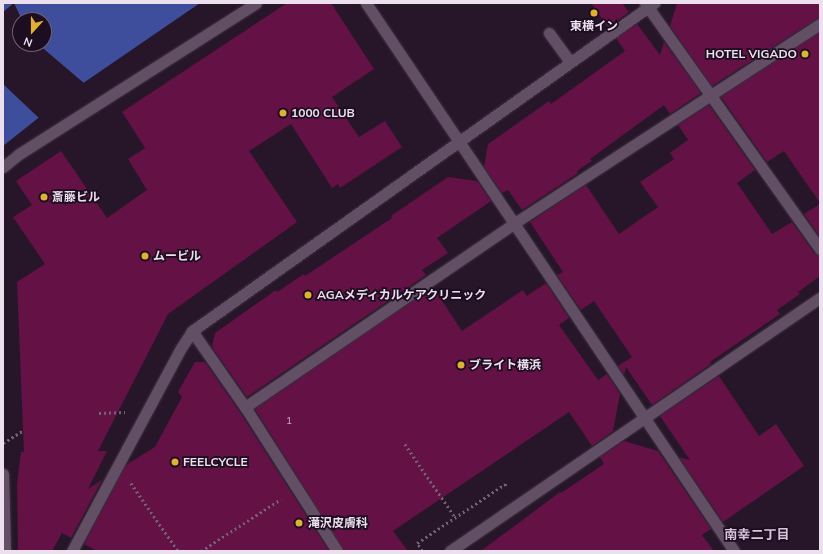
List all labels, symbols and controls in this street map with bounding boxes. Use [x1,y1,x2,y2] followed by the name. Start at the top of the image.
[589,8,599,18] marker: 東横イン
[12,12,52,52] north arrow
[570,19,618,33] place label: 東横イン
[22,34,34,50] text: N
[706,47,797,61] place label: HOTEL VIGADO
[800,49,810,59] marker: HOTEL VIGADO
[291,106,355,120] place label: 1000 CLUB
[278,108,288,118] marker: 1000 CLUB
[52,190,100,204] place label: 斎藤ビル
[39,192,49,202] marker: 斎藤ビル
[153,249,201,263] place label: ムービル
[140,251,150,261] marker: ムービル
[317,288,488,302] place label: AGAメディカルケアクリニック
[302,289,314,301] marker: AGAメディカルケアクリニック
[469,358,541,372] place label: ブライト横浜
[456,360,466,370] marker: ブライト横浜
[286,415,292,427] house number: 1
[183,455,248,469] place label: FEELCYCLE
[170,457,180,467] marker: FEELCYCLE
[308,516,368,530] place label: 滝沢皮膚科
[293,517,305,529] marker: 滝沢皮膚科
[725,526,789,542] district label: 南幸二丁目

